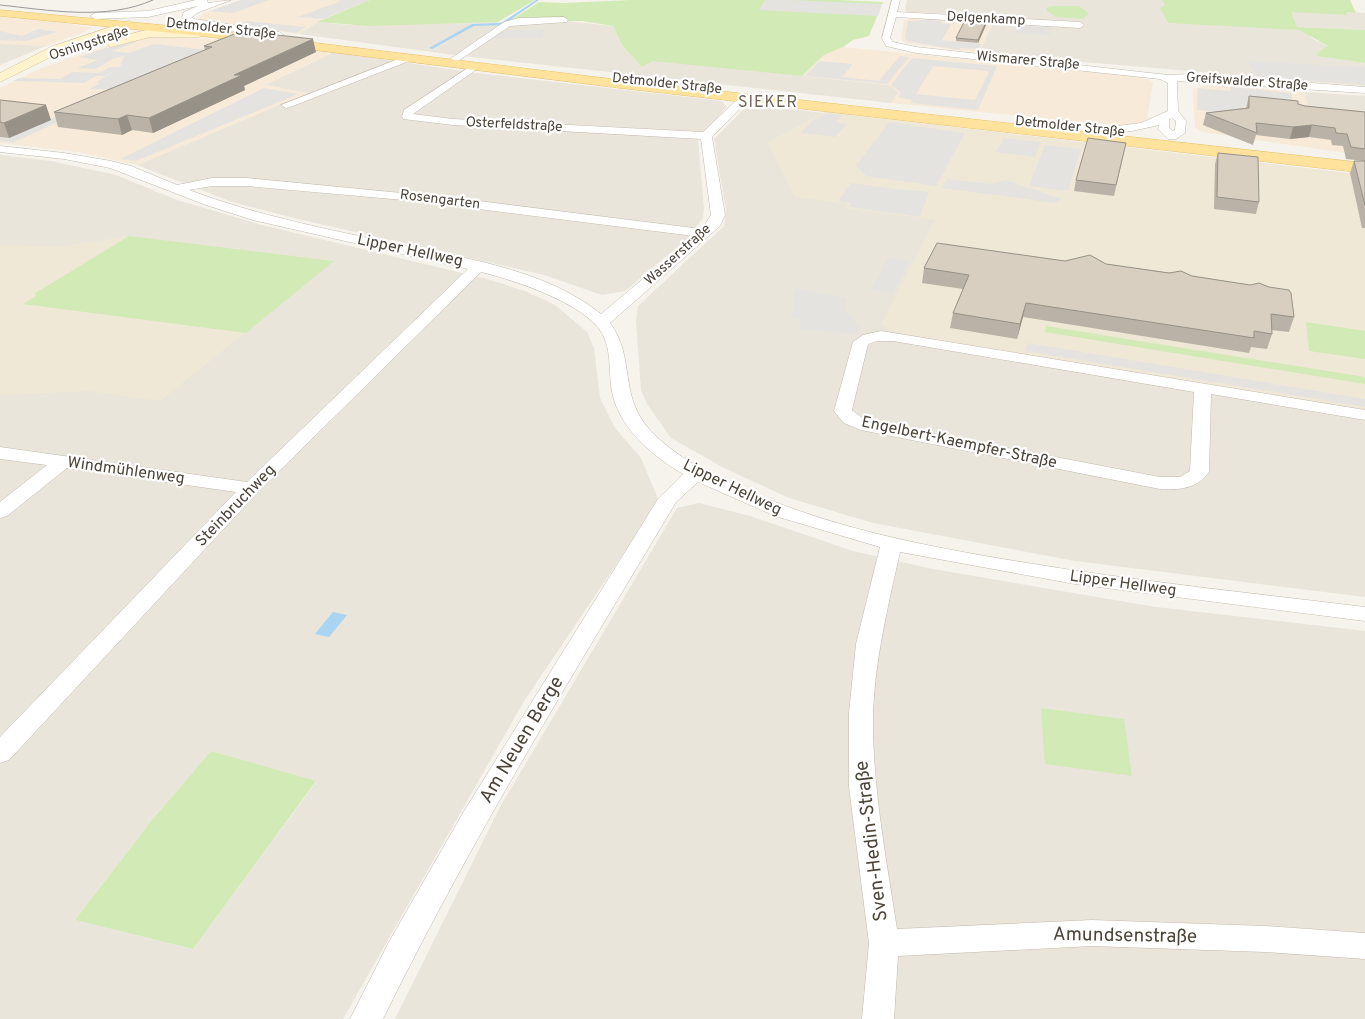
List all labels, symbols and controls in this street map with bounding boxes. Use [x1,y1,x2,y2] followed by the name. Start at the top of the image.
[946,8,1026,30] street label: Delgenkamp
[165,15,277,43] street label: Detmolder Straße
[47,23,131,65] street label: Osningstraße
[976,48,1080,74] street label: Wismarer Straße
[1185,69,1309,95] street label: Greifswalder Straße
[611,70,723,98] street label: Detmolder Straße
[738,93,798,113] district label: SIEKER
[1014,113,1126,141] street label: Detmolder Straße
[465,114,563,136] street label: Osterfeldstraße
[399,187,481,213] street label: Rosengarten
[641,221,715,289] street label: Wasserstraße
[355,230,465,272] street label: Lipper Hellweg
[859,413,1059,473] street label: Engelbert-Kaempfer-Straße
[66,453,186,489] street label: Windmühlenweg
[679,455,785,521] street label: Lipper Hellweg
[192,461,280,551] street label: Steinbruchweg
[1068,567,1178,601] street label: Lipper Hellweg
[475,672,569,808] street label: Am Neuen Berge
[850,759,894,923] street label: Sven-Hedin-Straße
[1053,923,1197,949] street label: Amundsenstraße

